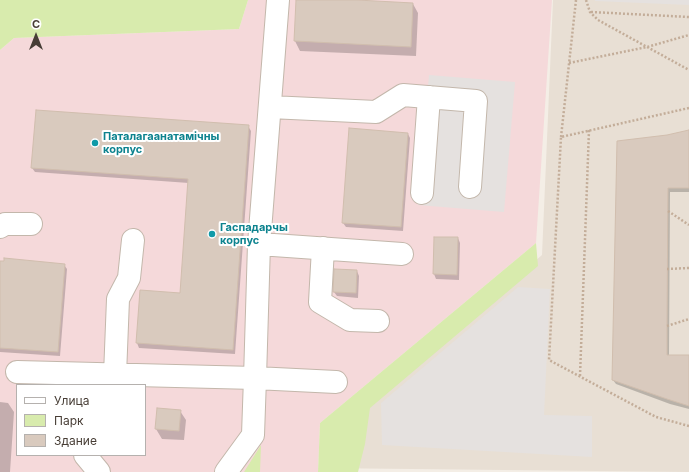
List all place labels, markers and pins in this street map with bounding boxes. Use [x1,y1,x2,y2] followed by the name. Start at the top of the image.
[103,130,219,156] place label: Паталагаанатамічны корпус
[90,138,100,148] marker: Паталагаанатамічны корпус
[220,221,288,247] place label: Гаспадарчы корпус
[207,229,217,239] marker: Гаспадарчы корпус

